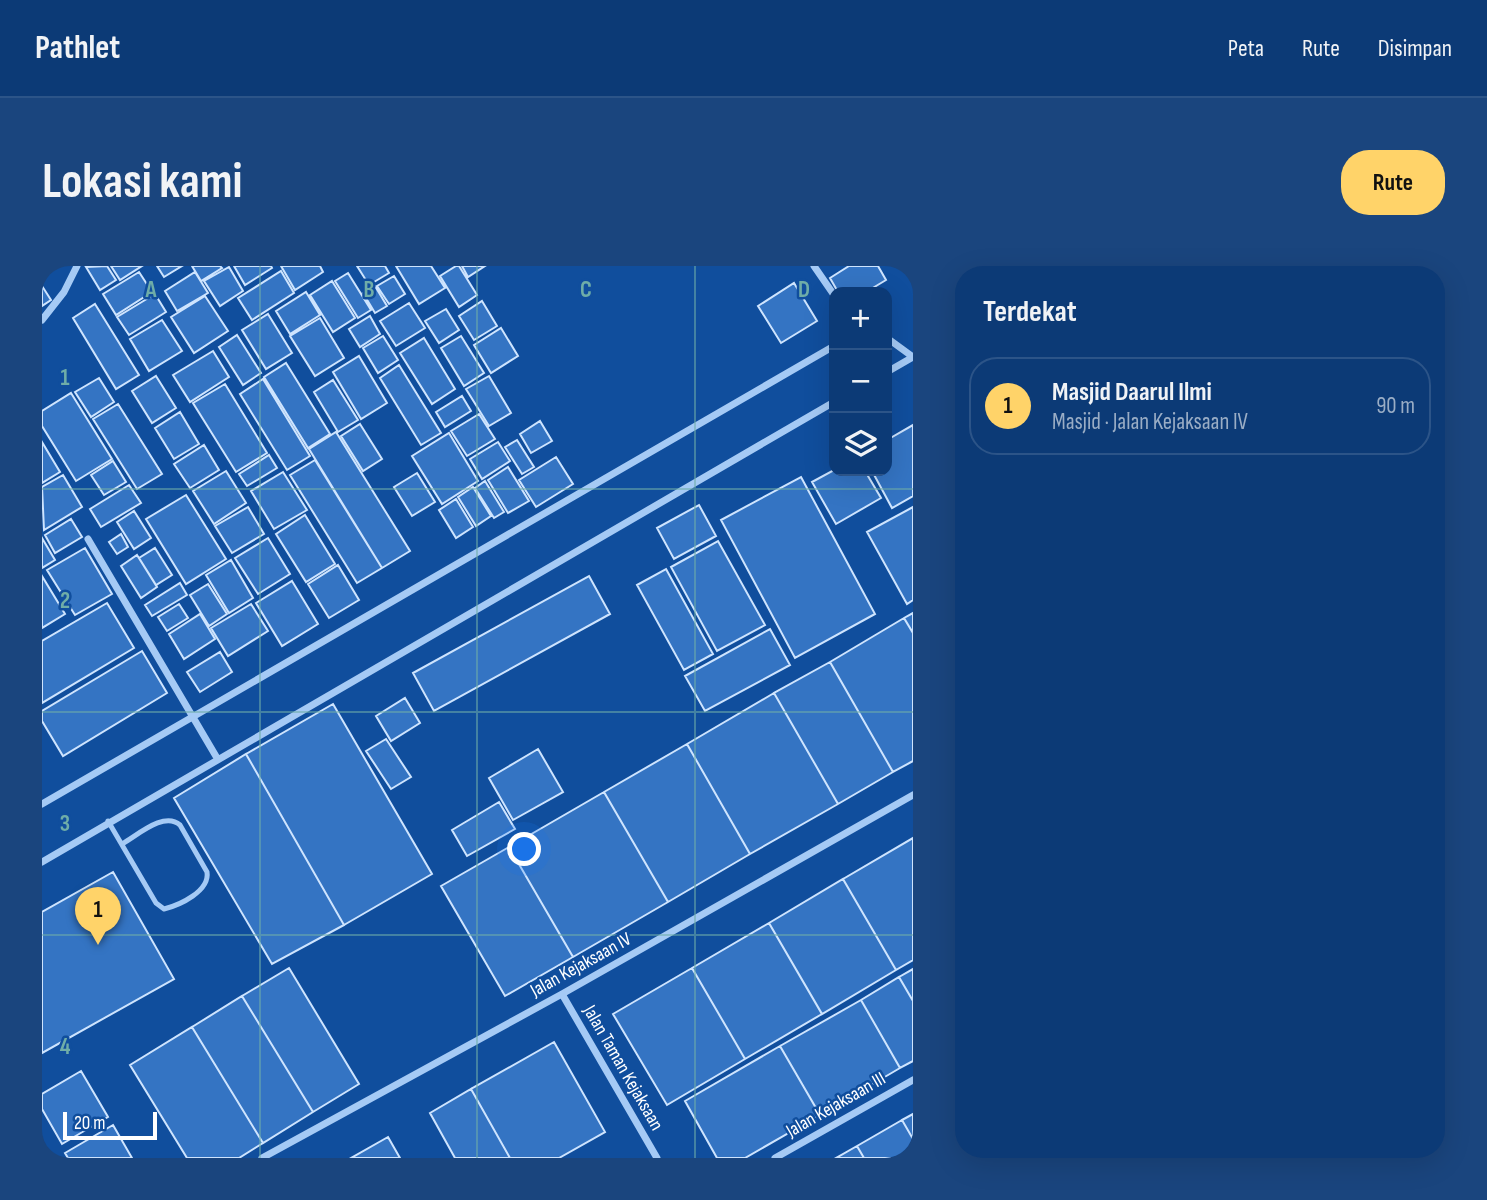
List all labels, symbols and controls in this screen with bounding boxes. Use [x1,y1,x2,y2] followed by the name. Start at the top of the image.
[35,28,120,68] text: Pathlet
[1228,34,1264,63] text: Peta
[1302,34,1340,63] text: Rute
[1378,34,1452,63] text: Disimpan
[1341,150,1445,215] button: Rute
[42,153,242,212] text: Lokasi kami
[145,276,158,304] text: A
[364,276,375,304] text: B
[580,276,592,304] text: C
[798,276,810,304] text: D
[829,287,892,476] map controls
[829,287,892,350] button: +
[983,294,1077,330] text: Terdekat
[829,350,892,413] button: −
[60,364,70,392] text: 1
[1052,377,1212,408] text: Masjid Daarul Ilmi
[1003,392,1013,420] text: 1
[1376,392,1415,420] text: 90 m
[1052,408,1248,436] text: Masjid · Jalan Kejaksaan IV
[829,413,892,476] button: layers
[60,587,70,615] text: 2
[60,810,70,838] text: 3
[507,832,541,866] your location
[75,887,121,945] pin: 1
[526,928,636,1003] street label: Jalan Kejaksaan IV
[577,1000,668,1135] street label: Jalan Taman Kejaksaan
[60,1033,71,1061] text: 4
[781,1067,890,1143] street label: Jalan Kejaksaan III
[63,1109,158,1141] scale bar
[74,1112,106,1135] text: 20 m

